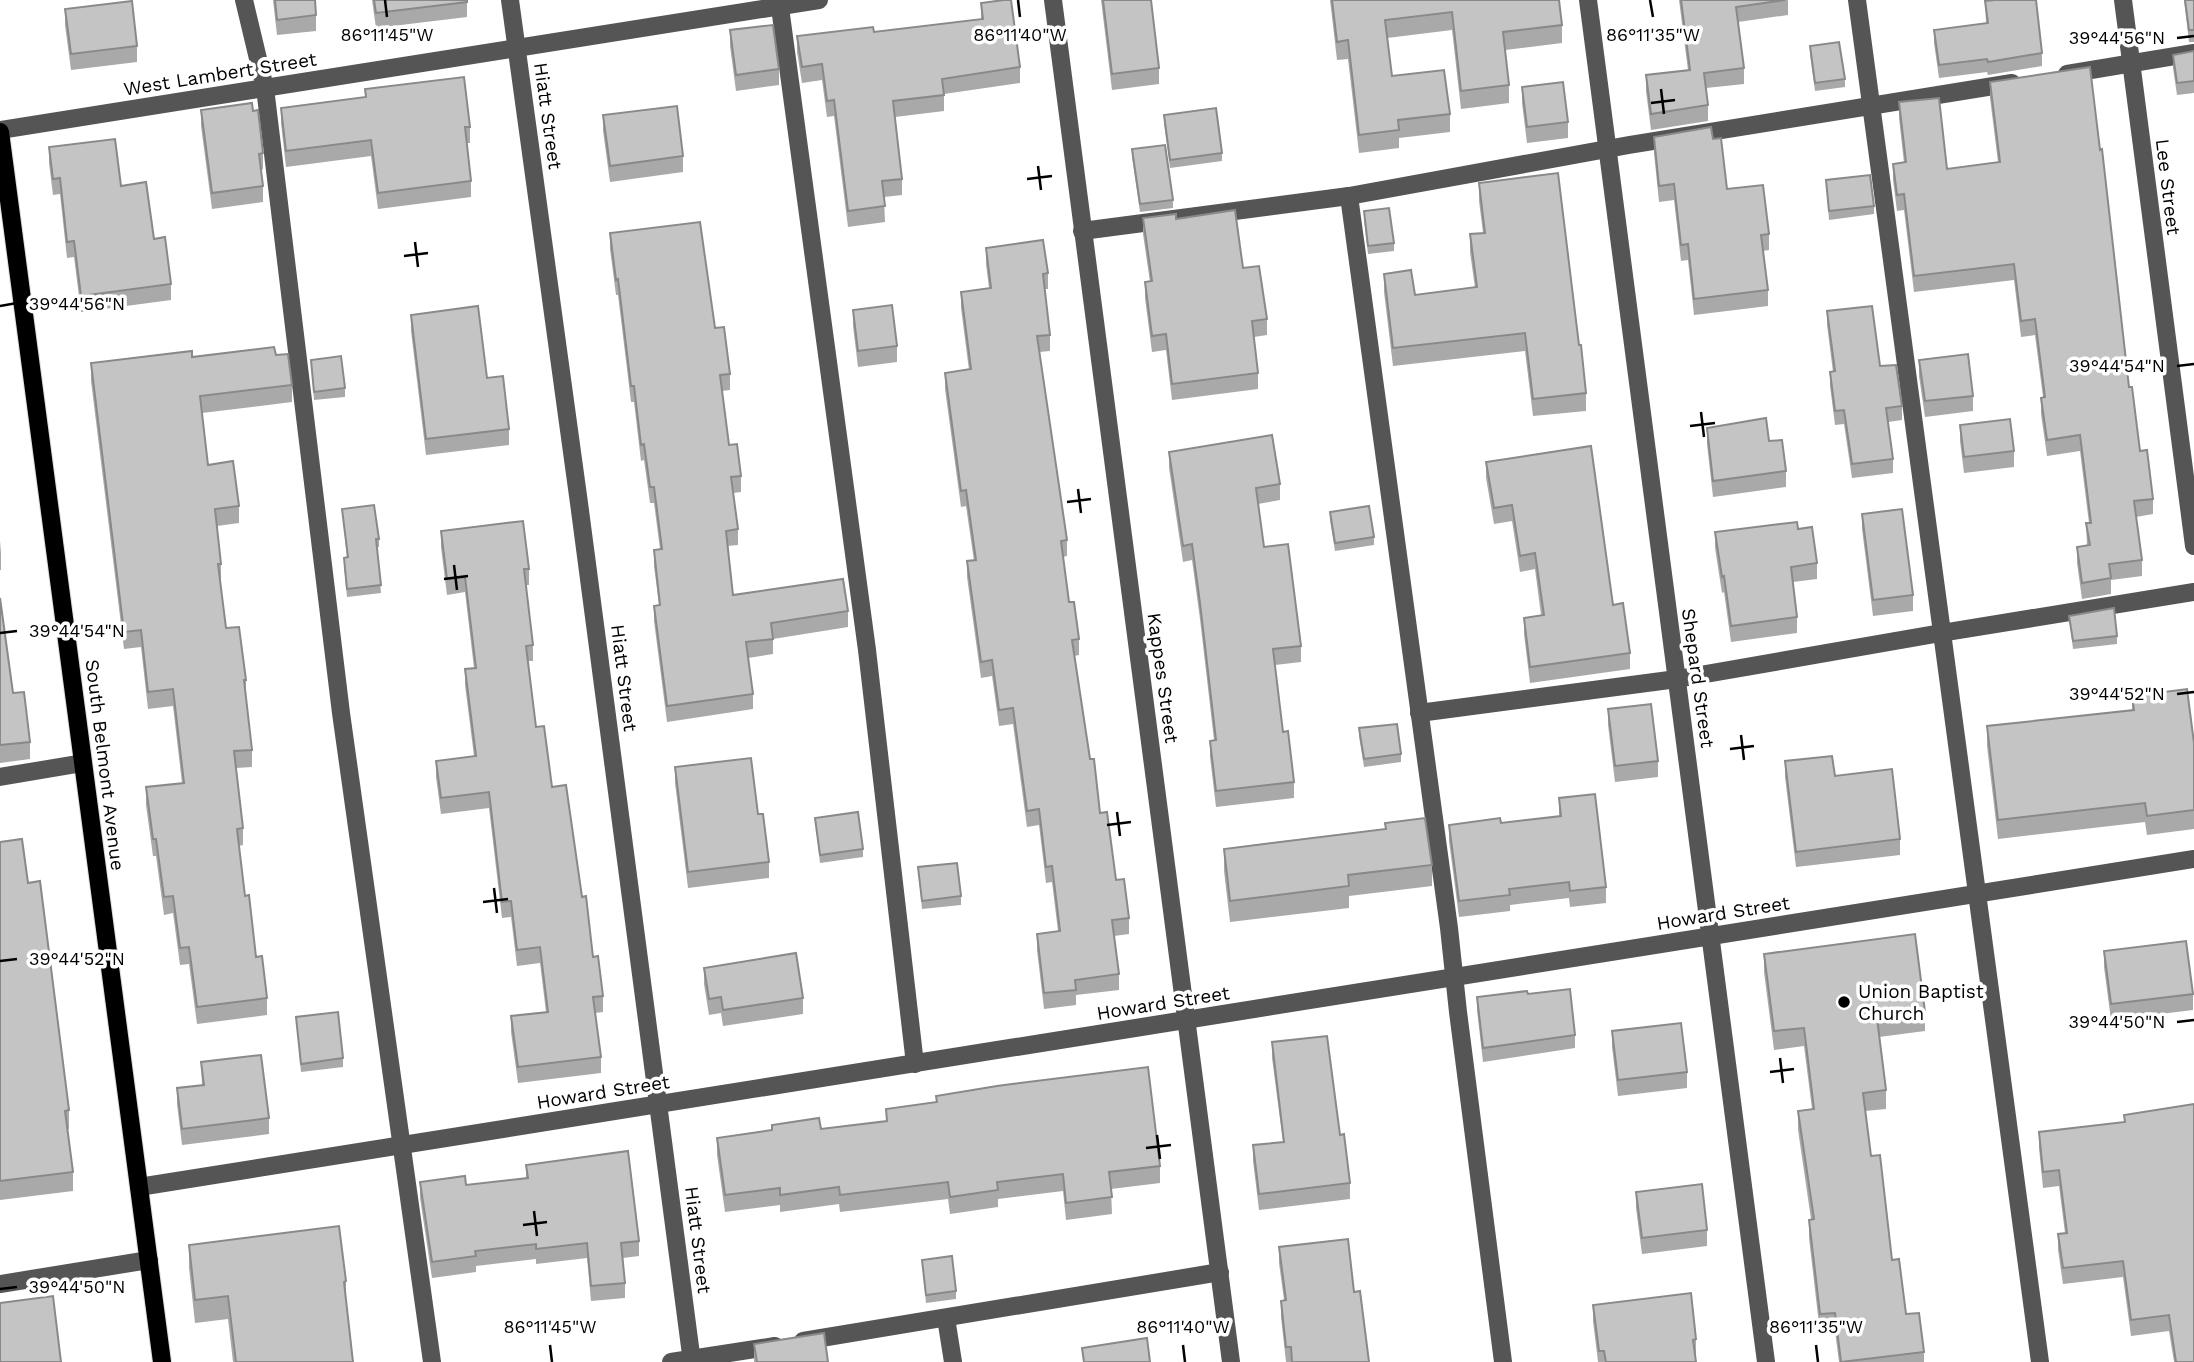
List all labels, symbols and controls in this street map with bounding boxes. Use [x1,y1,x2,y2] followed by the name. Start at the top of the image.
[341,24,433,45] text: 86°11'45"W
[973,24,1067,45] text: 86°11'40"W
[1606,24,1700,45] text: 86°11'35"W
[2069,27,2165,48] text: 39°44'56"N
[122,47,318,101] street label: West Lambert Street
[529,61,567,171] street label: Hiatt Street
[2151,138,2185,236] street label: Lee Street
[29,293,125,314] text: 39°44'56"N
[2069,355,2165,376] text: 39°44'54"N
[1677,607,1719,749] street label: Shepard Street
[1142,611,1184,745] street label: Kappes Street
[29,620,125,641] text: 39°44'54"N
[606,623,642,733] street label: Hiatt Street
[81,658,129,872] street label: South Belmont Avenue
[2069,683,2165,704] text: 39°44'52"N
[1655,891,1791,935] street label: Howard Street
[29,948,125,969] text: 39°44'52"N
[1858,980,1984,1025] place label: Union Baptist Church
[1095,981,1231,1025] street label: Howard Street
[1836,994,1852,1010] marker: Union Baptist Church
[2069,1011,2165,1032] text: 39°44'50"N
[535,1070,671,1114] street label: Howard Street
[680,1185,716,1295] street label: Hiatt Street
[29,1276,125,1297] text: 39°44'50"N
[504,1316,596,1337] text: 86°11'45"W
[1136,1316,1230,1337] text: 86°11'40"W
[1769,1316,1863,1337] text: 86°11'35"W

